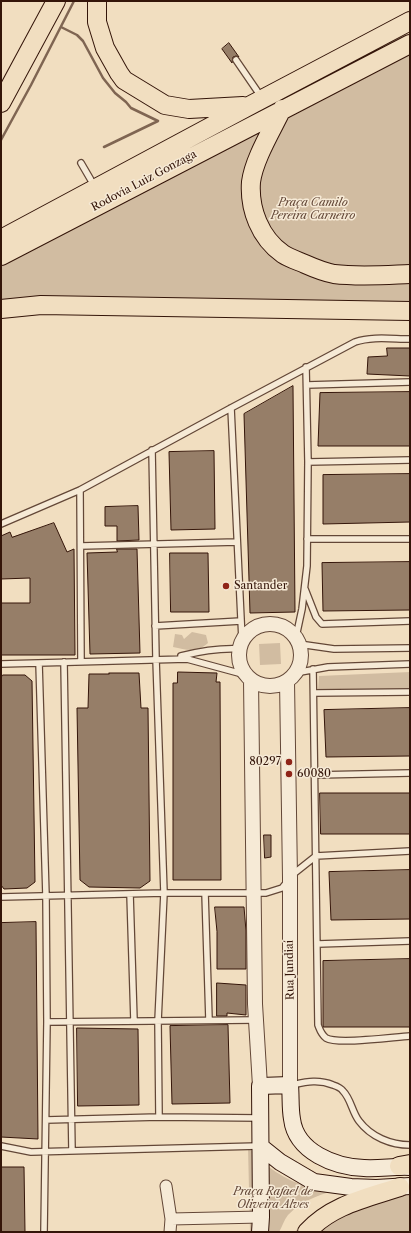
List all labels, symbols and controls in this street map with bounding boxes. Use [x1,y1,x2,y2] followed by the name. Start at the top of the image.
[89,148,199,214] street label: Rodovia Luiz Gonzaga
[271,196,355,222] park label: Praça Camilo Pereira Carneiro
[234,579,287,593] place label: Santander
[221,581,231,591] marker: Santander
[249,755,281,769] place label: 80297
[284,757,294,767] marker: 80297
[297,767,331,781] place label: 60080
[284,769,294,779] marker: 60080
[283,940,297,1000] street label: Rua Jundiaí
[233,1185,313,1211] park label: Praça Rafael de Oliveira Alves

